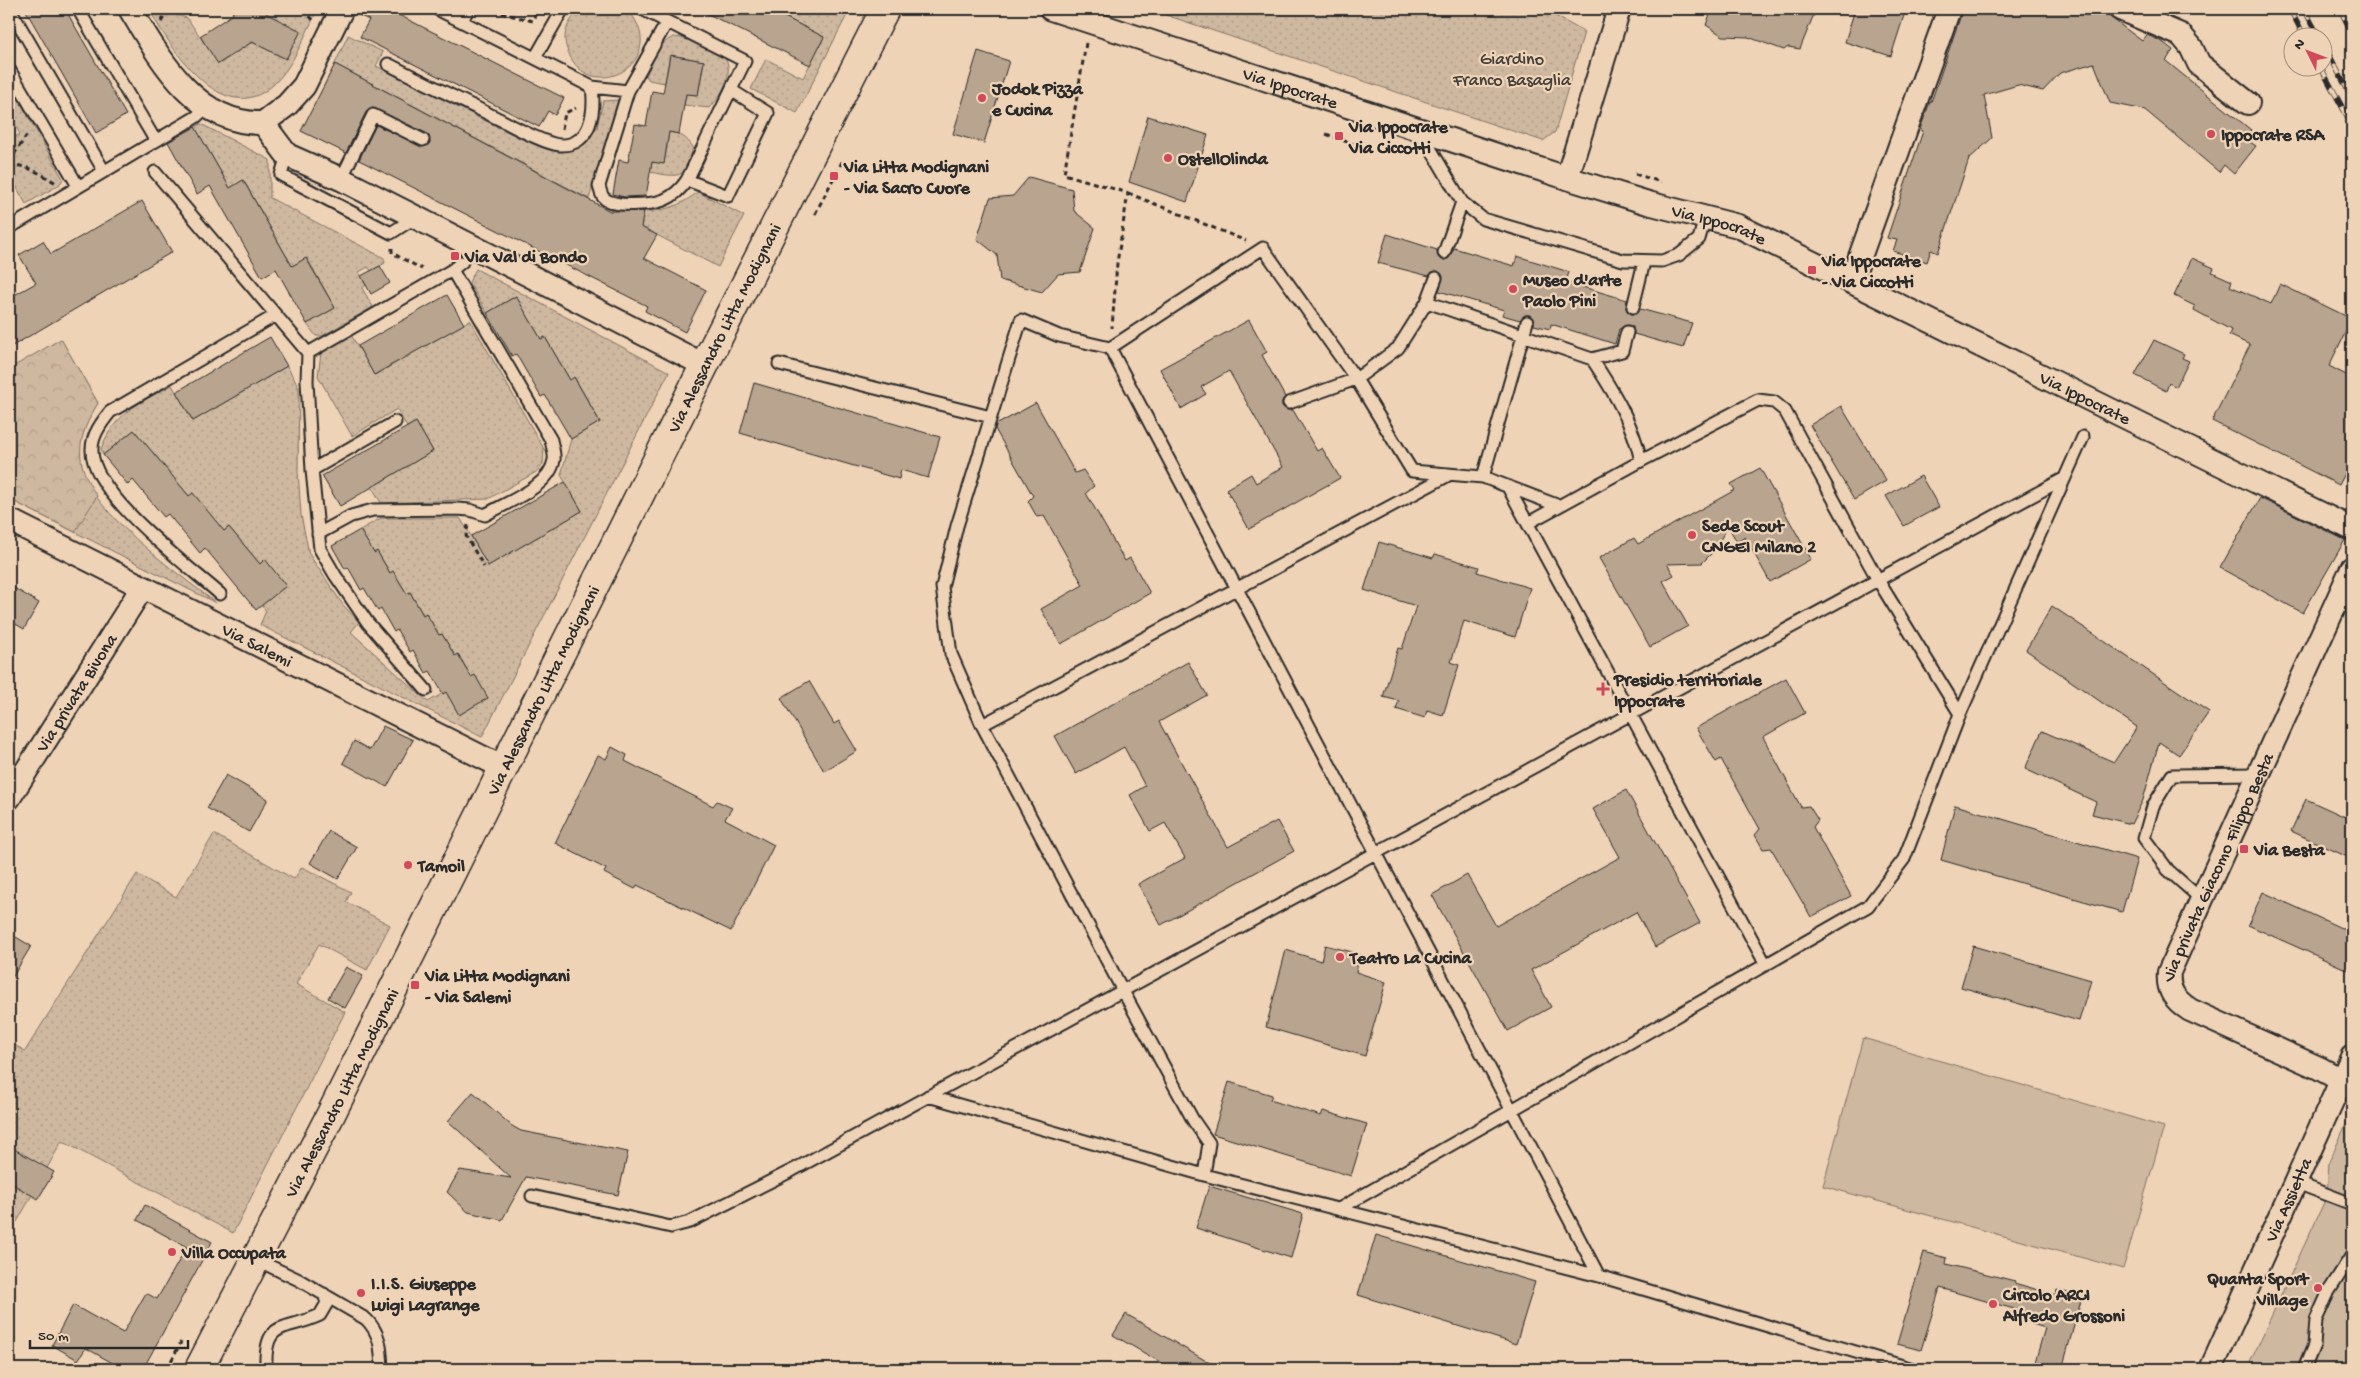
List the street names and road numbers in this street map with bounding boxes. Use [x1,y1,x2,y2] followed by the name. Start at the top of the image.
[1239,64,1341,115] street label: Via Ippocrate
[1668,201,1770,252] street label: Via Ippocrate
[664,221,787,438] street label: Via Alessandro Litta Modignani
[2034,368,2134,431] street label: Via Ippocrate
[483,583,606,800] street label: Via Alessandro Litta Modignani
[217,620,295,673] street label: Via Salemi
[32,630,124,758] street label: Via privata Bivona
[2161,750,2280,983] street label: Via privata Giacomo Filippo Besta
[281,985,405,1202] street label: Via Alessandro Litta Modignani
[2261,1154,2318,1247] street label: Via Assietta

